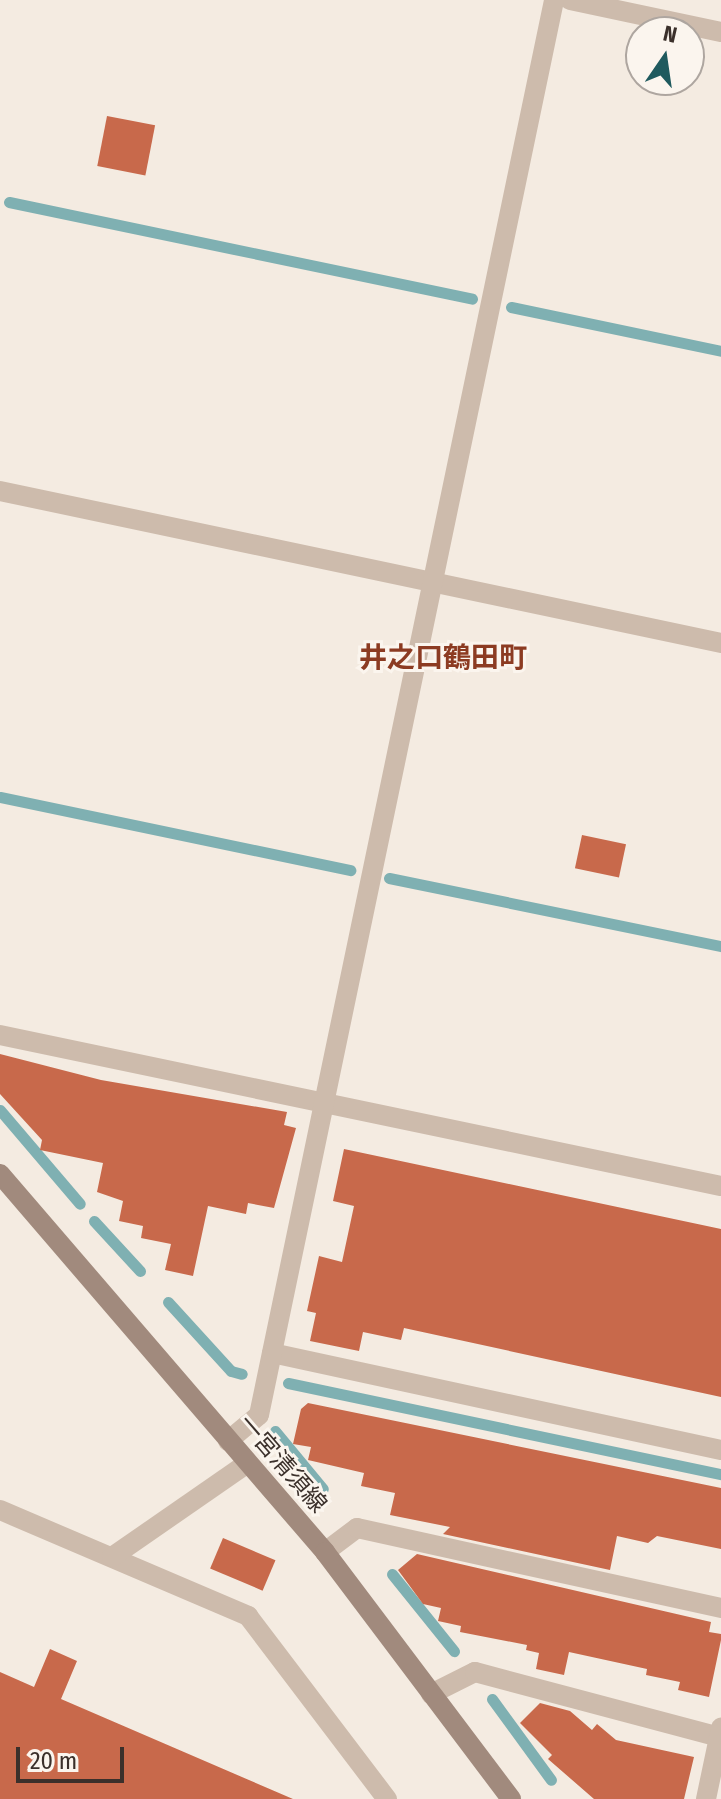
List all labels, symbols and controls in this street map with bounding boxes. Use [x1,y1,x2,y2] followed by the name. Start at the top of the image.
[625,16,705,96] north arrow
[661,19,680,49] text: N
[359,641,527,675] district label: 井之口鶴田町
[232,1409,332,1519] street label: 一宮清須線
[20,1731,128,1781] scale bar
[30,1747,77,1775] text: 20 m

